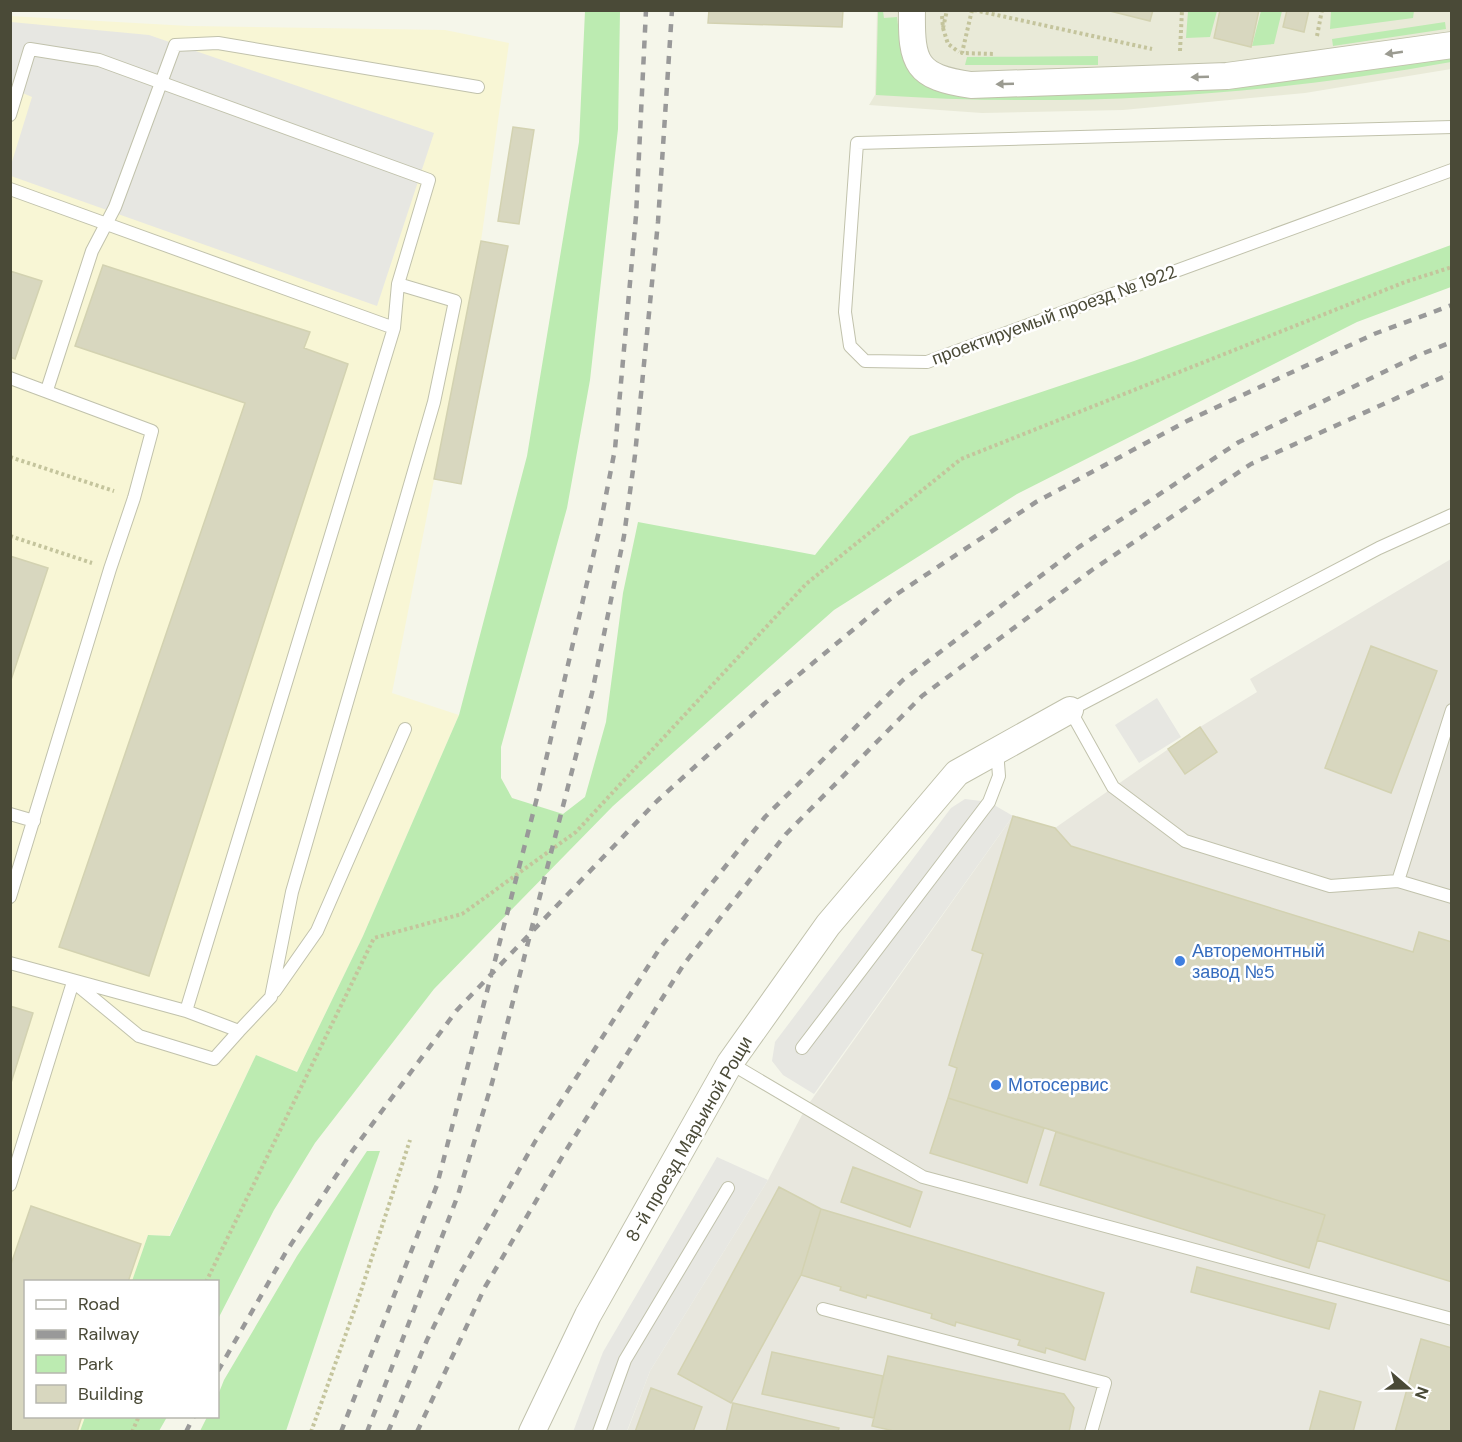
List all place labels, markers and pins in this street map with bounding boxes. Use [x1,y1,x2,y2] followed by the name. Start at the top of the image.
[1192,939,1325,984] place label: Авторемонтный завод №5
[1173,954,1187,968] marker: Авторемонтный завод №5
[1008,1073,1109,1097] place label: Мотосервис
[989,1078,1003,1092] marker: Мотосервис

